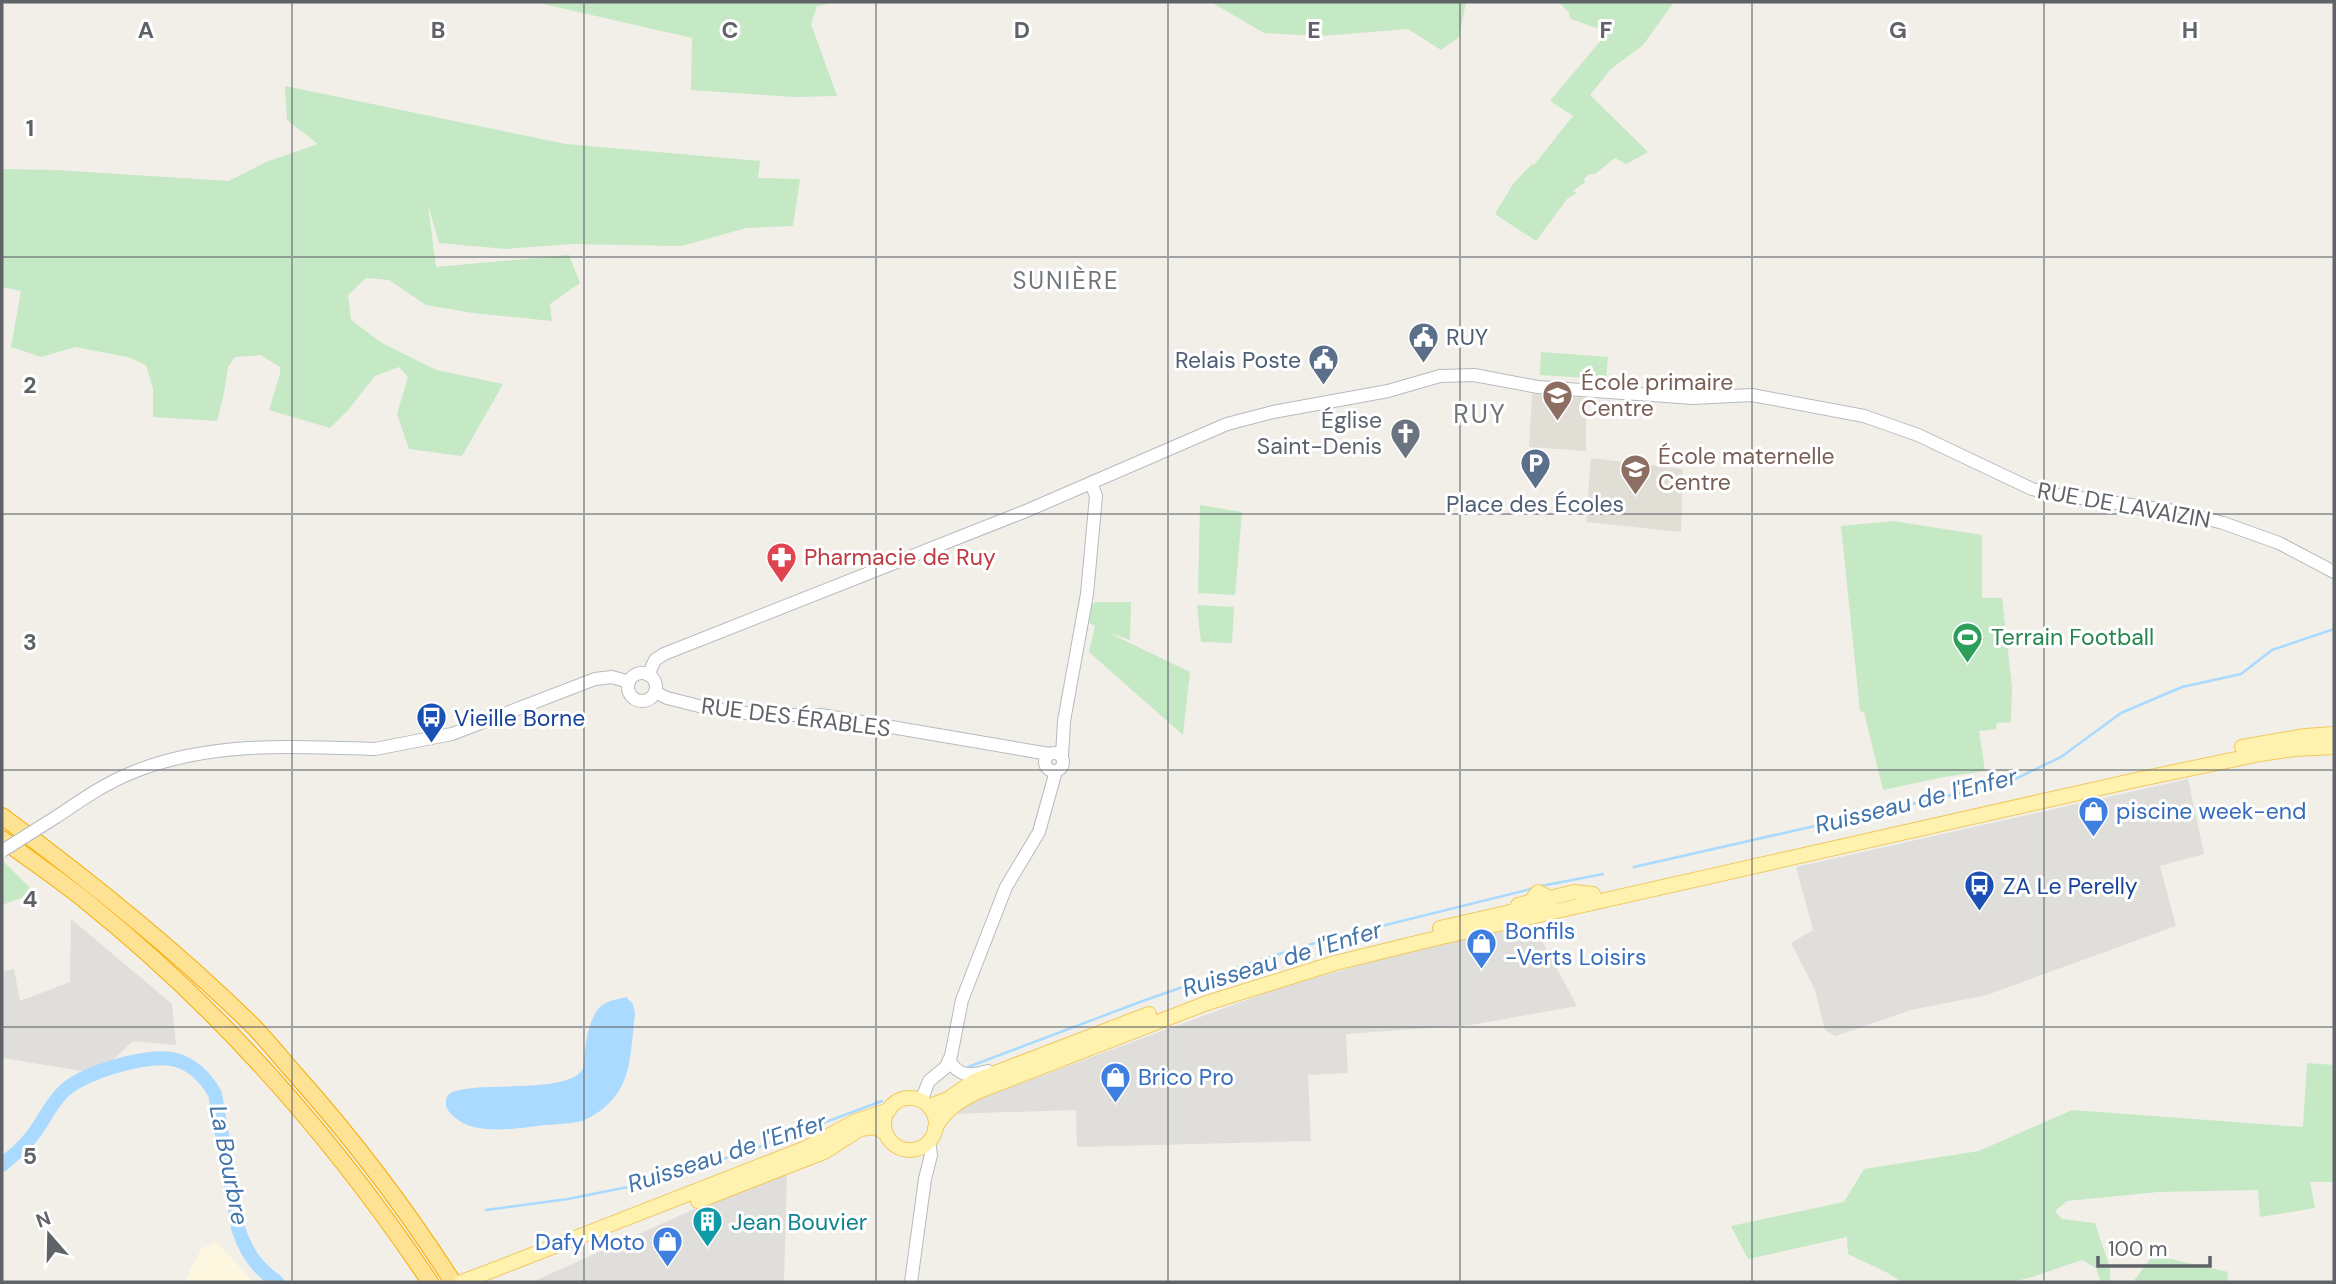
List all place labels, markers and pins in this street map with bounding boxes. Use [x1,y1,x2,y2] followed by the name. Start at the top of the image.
[1406,320,1440,364] public building icon: RUY
[1446,322,1488,352] place label: RUY
[1307,343,1341,387] public building icon: Relais Poste
[1175,345,1301,375] place label: Relais Poste
[1581,367,1733,423] place label: École primaire Centre
[1541,378,1575,422] school or university icon: École primaire Centre
[1257,405,1382,461] place label: Église Saint-Denis
[1388,416,1422,460] church icon: Église Saint-Denis
[1658,441,1835,497] place label: École maternelle Centre
[1518,446,1552,490] parking icon: Place des Écoles
[1618,452,1652,496] school or university icon: École maternelle Centre
[1446,489,1624,519] place label: Place des Écoles
[764,540,798,584] pharmacy icon: Pharmacie de Ruy
[804,542,996,572] place label: Pharmacie de Ruy
[1951,620,1985,664] sports icon: Terrain Football
[1991,622,2154,652] place label: Terrain Football
[414,701,448,745] bus stop icon: Vieille Borne
[454,703,585,733] place label: Vieille Borne
[2076,794,2110,838] shop icon: piscine week-end
[2116,796,2307,826] place label: piscine week-end
[1963,869,1997,913] bus stop icon: ZA Le Perelly
[2003,871,2138,901] place label: ZA Le Perelly
[1505,916,1647,972] place label: Bonfils -Verts Loisirs
[1465,927,1499,971] shop icon: Bonfils -Verts Loisirs
[1098,1060,1132,1104] shop icon: Brico Pro
[1138,1062,1234,1092] place label: Brico Pro
[691,1205,725,1249] building icon: Jean Bouvier
[731,1207,867,1237] place label: Jean Bouvier
[651,1225,685,1269] shop icon: Dafy Moto
[535,1227,645,1257] place label: Dafy Moto

